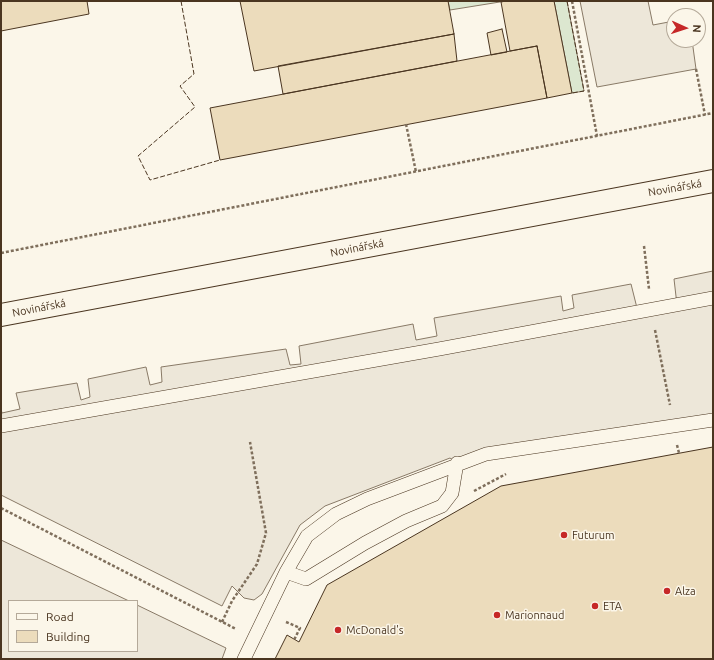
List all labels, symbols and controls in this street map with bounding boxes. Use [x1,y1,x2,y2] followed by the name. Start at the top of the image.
[666,8,706,48] north arrow
[691,24,703,33] text: N
[647,177,703,199] street label: Novinářská
[329,236,385,260] street label: Novinářská
[11,296,67,320] street label: Novinářská
[572,528,614,542] place label: Futurum
[559,530,569,540] marker: Futurum
[675,584,696,598] place label: Alza
[662,586,672,596] marker: Alza
[603,599,622,613] place label: ETA
[8,600,138,652] legend
[590,601,600,611] marker: ETA
[505,608,564,622] place label: Marionnaud
[46,610,74,623] text: Road
[492,610,502,620] marker: Marionnaud
[346,623,404,637] place label: McDonald's
[333,625,343,635] marker: McDonald's
[46,630,90,643] text: Building

